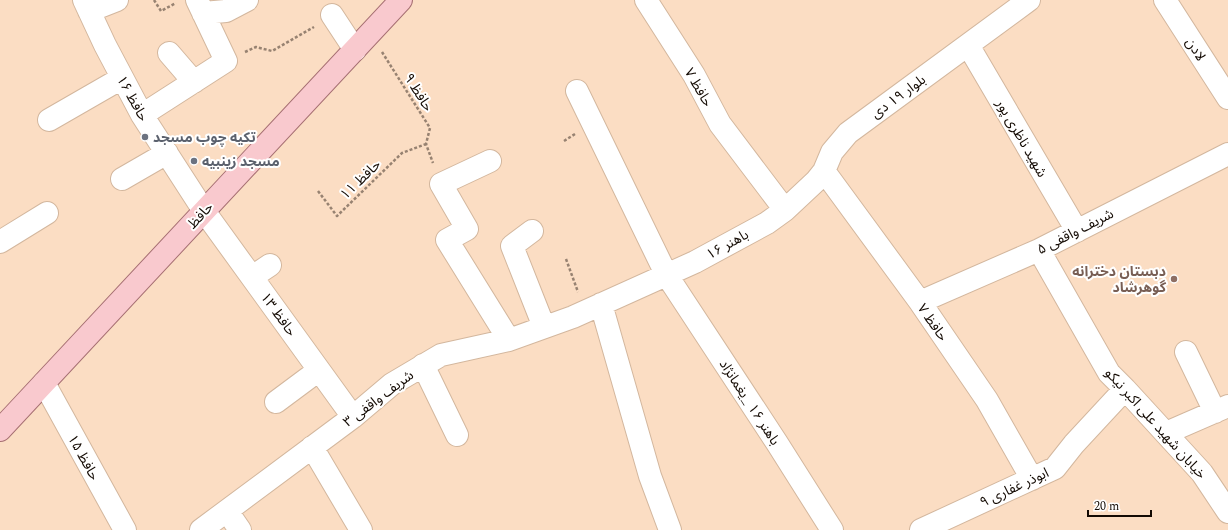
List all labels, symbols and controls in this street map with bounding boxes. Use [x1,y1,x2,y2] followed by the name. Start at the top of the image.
[1180,33,1211,65] street label: لادن
[679,64,718,111] street label: حافظ ۷
[399,69,439,116] street label: حافظ ۹
[866,69,930,124] street label: بلوار ۱۹ دی
[111,71,154,125] street label: حافظ ۱۶
[990,94,1052,181] street label: شهید ناظری پور
[153,127,256,148] place label: تکیه چوب مسجد
[140,132,150,142] marker: تکیه چوب مسجد
[202,151,280,172] place label: مسجد زینبیه
[335,155,386,204] street label: حافظ ۱۱
[189,156,199,166] marker: مسجد زینبیه
[182,197,218,234] street label: حافظ
[1033,203,1117,260] street label: شریف واقفی ۵
[702,224,753,265] street label: باهنر ۱۶
[1072,261,1167,298] place label: دبستان دخترانه گوهرشاد
[1169,274,1179,284] marker: دبستان دخترانه گوهرشاد
[255,288,302,341] street label: حافظ ۱۳
[912,299,953,345] street label: حافظ ۷
[714,355,785,450] street label: باهنر ۱۶ _یغمانژاد
[1100,363,1211,484] street label: خیابان شهید علی اکبر نیکو
[339,365,418,432] street label: شریف واقفی ۳
[62,430,105,484] street label: حافظ ۱۵
[976,462,1052,513] street label: ابوذر غفاری ۹
[1088,492,1151,518] scale bar
[1094,497,1119,516] text: 20 m

